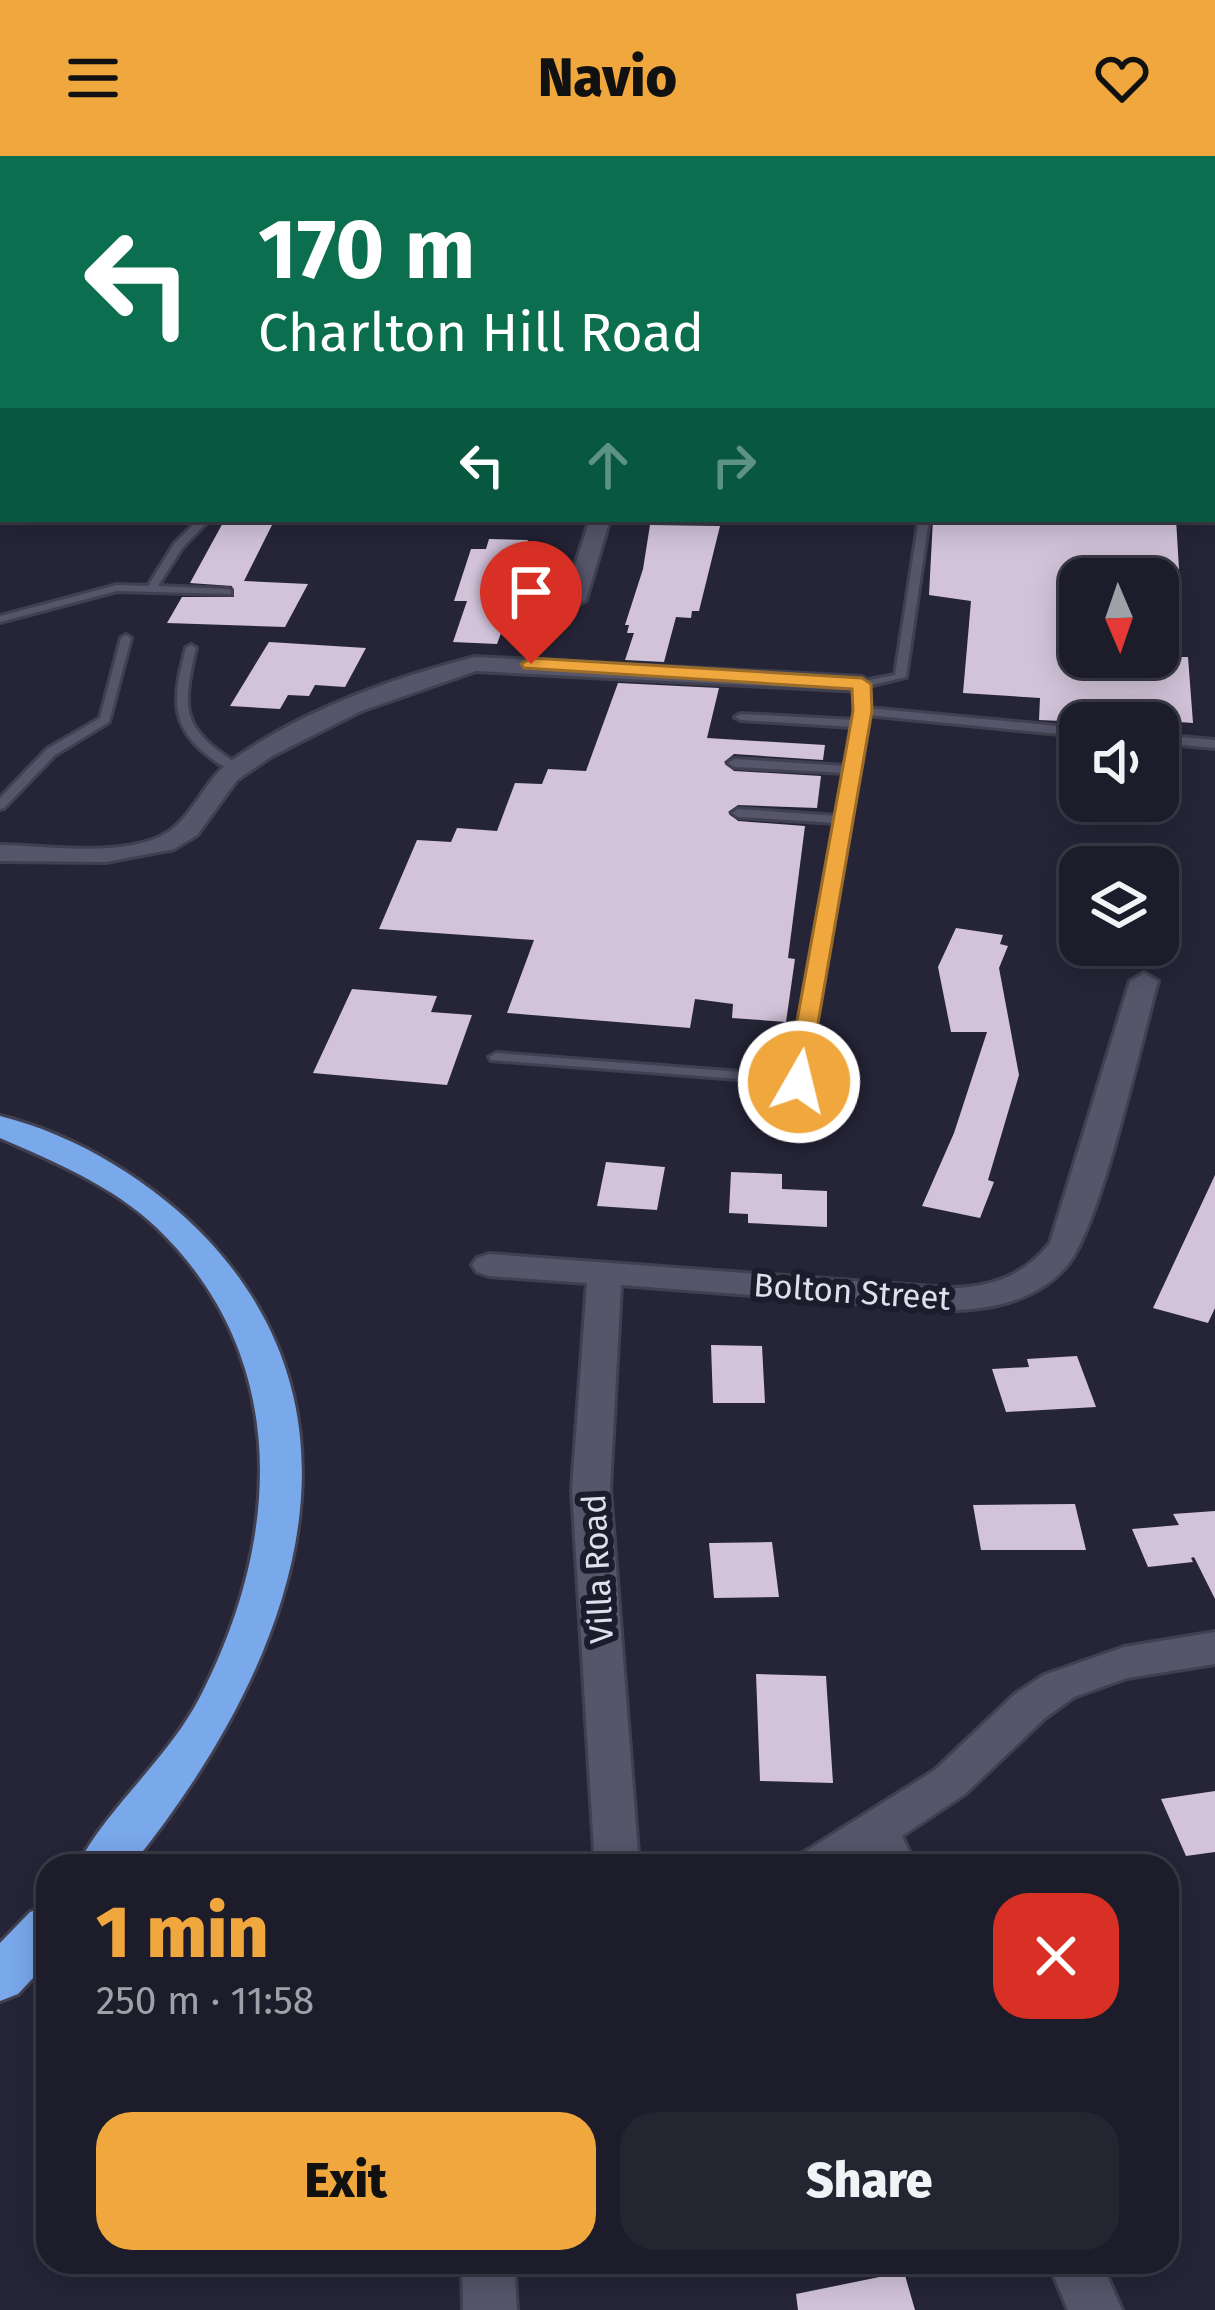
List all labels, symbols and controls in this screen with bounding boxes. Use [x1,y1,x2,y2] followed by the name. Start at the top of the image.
[60,45,126,111] icon: menu
[1089,45,1155,111] icon: heart
[538,46,677,110] text: Navio
[258,199,475,300] text: 170 m
[60,204,216,360] icon: left
[258,301,704,365] text: Charlton Hill Road
[449,432,515,498] icon: left
[575,432,641,498] icon: ahead
[701,432,767,498] icon: right
[480,541,582,664] pin
[1059,558,1179,678] north arrow
[1059,558,1179,966] map controls
[498,559,564,625] icon: arrive
[1059,702,1179,822] button: sound
[1059,846,1179,966] button: layers
[736,1019,862,1145] position arrow
[752,1265,952,1319] street label: Bolton Street
[574,1493,622,1645] street label: Villa Road
[96,1890,269,1976] text: 1 min
[993,1893,1119,2019] button: close
[96,1978,314,2024] text: 250 m · 11:58
[96,2112,596,2250] button: Exit
[620,2112,1119,2250] button: Share

